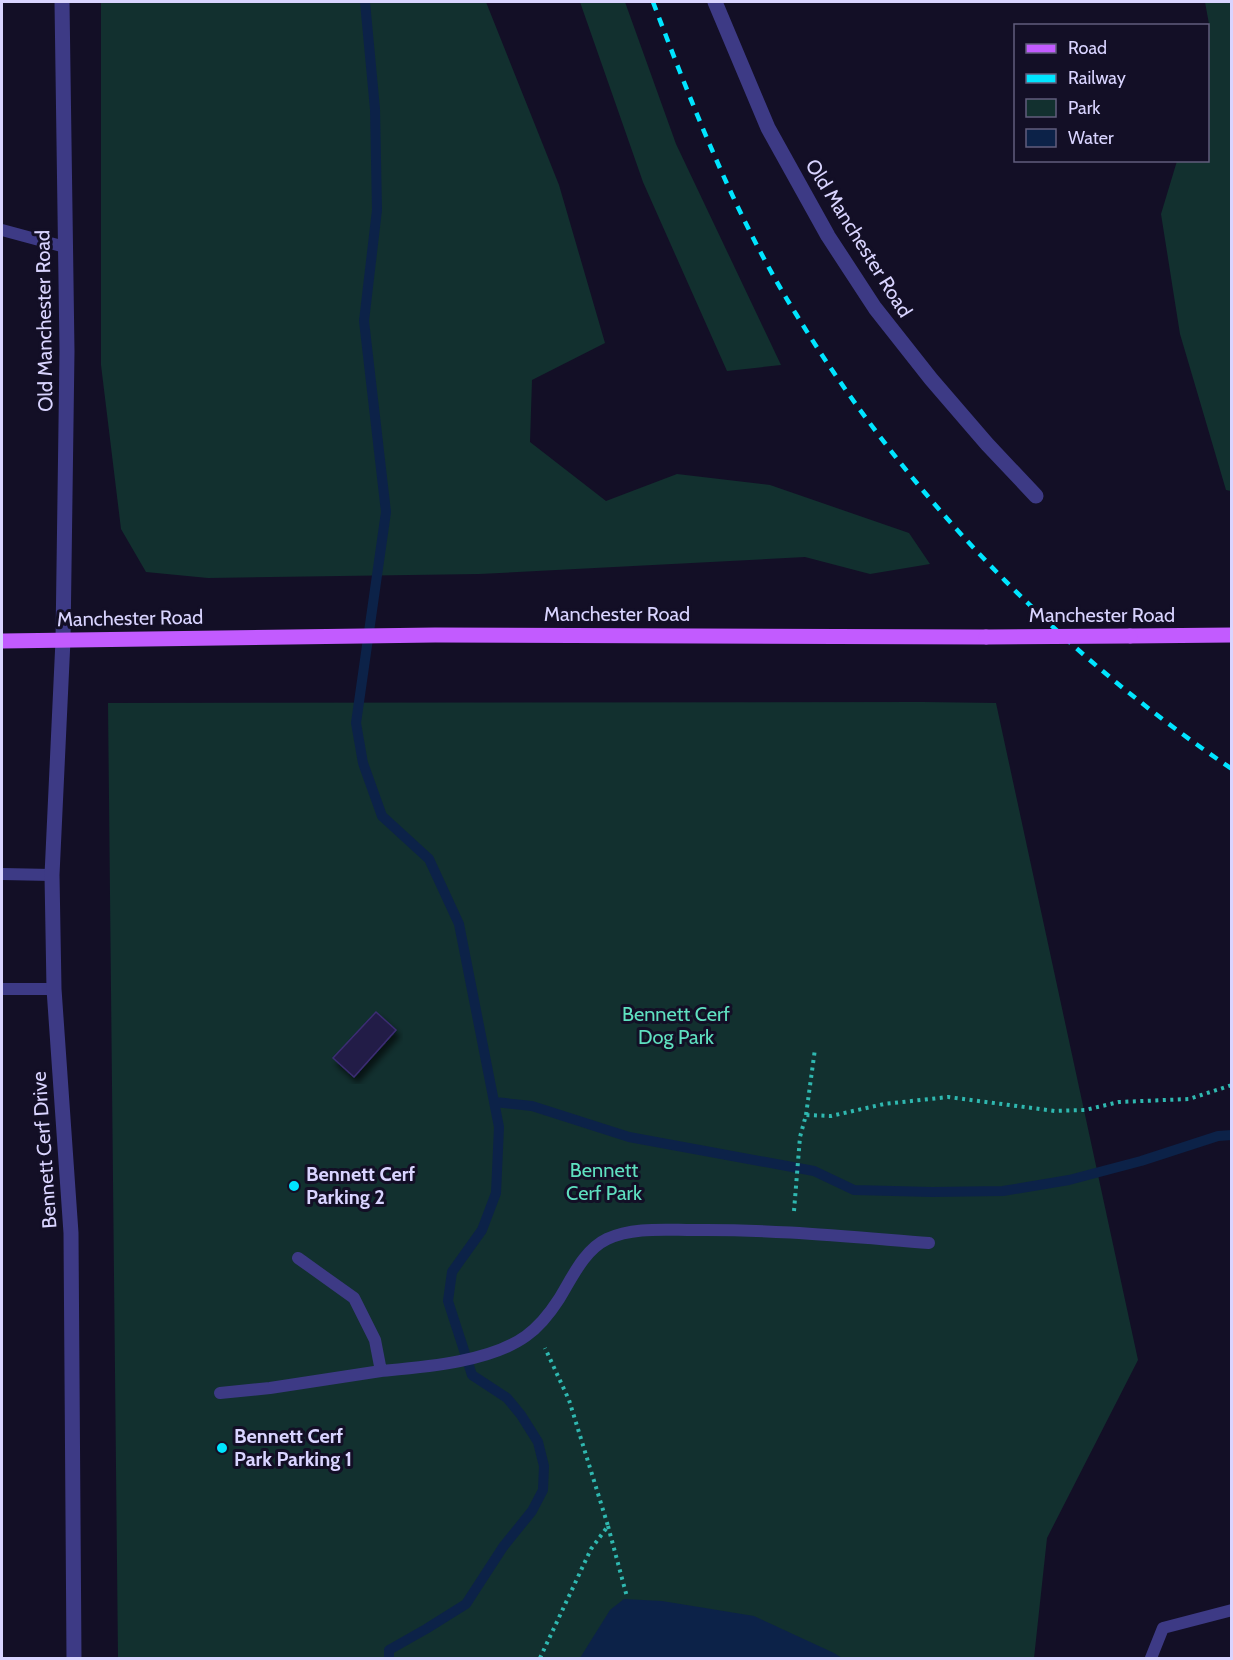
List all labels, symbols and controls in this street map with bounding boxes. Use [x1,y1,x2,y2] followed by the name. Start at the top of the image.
[1014,24,1209,162] legend
[1068,37,1107,59] text: Road
[1068,67,1126,89] text: Railway
[1068,97,1101,119] text: Park
[1068,127,1114,149] text: Water
[801,154,917,322] street label: Old Manchester Road
[30,230,58,412] street label: Old Manchester Road
[544,602,690,626] street label: Manchester Road
[1029,603,1175,627] street label: Manchester Road
[57,605,203,631] street label: Manchester Road
[622,1002,730,1049] park label: Bennett Cerf Dog Park
[27,1071,61,1229] street label: Bennett Cerf Drive
[566,1158,642,1205] park label: Bennett Cerf Park
[306,1162,415,1209] place label: Bennett Cerf Parking 2
[287,1179,301,1193] marker: Bennett Cerf Parking 2
[234,1424,352,1471] place label: Bennett Cerf Park Parking 1
[215,1441,229,1455] marker: Bennett Cerf Park Parking 1

